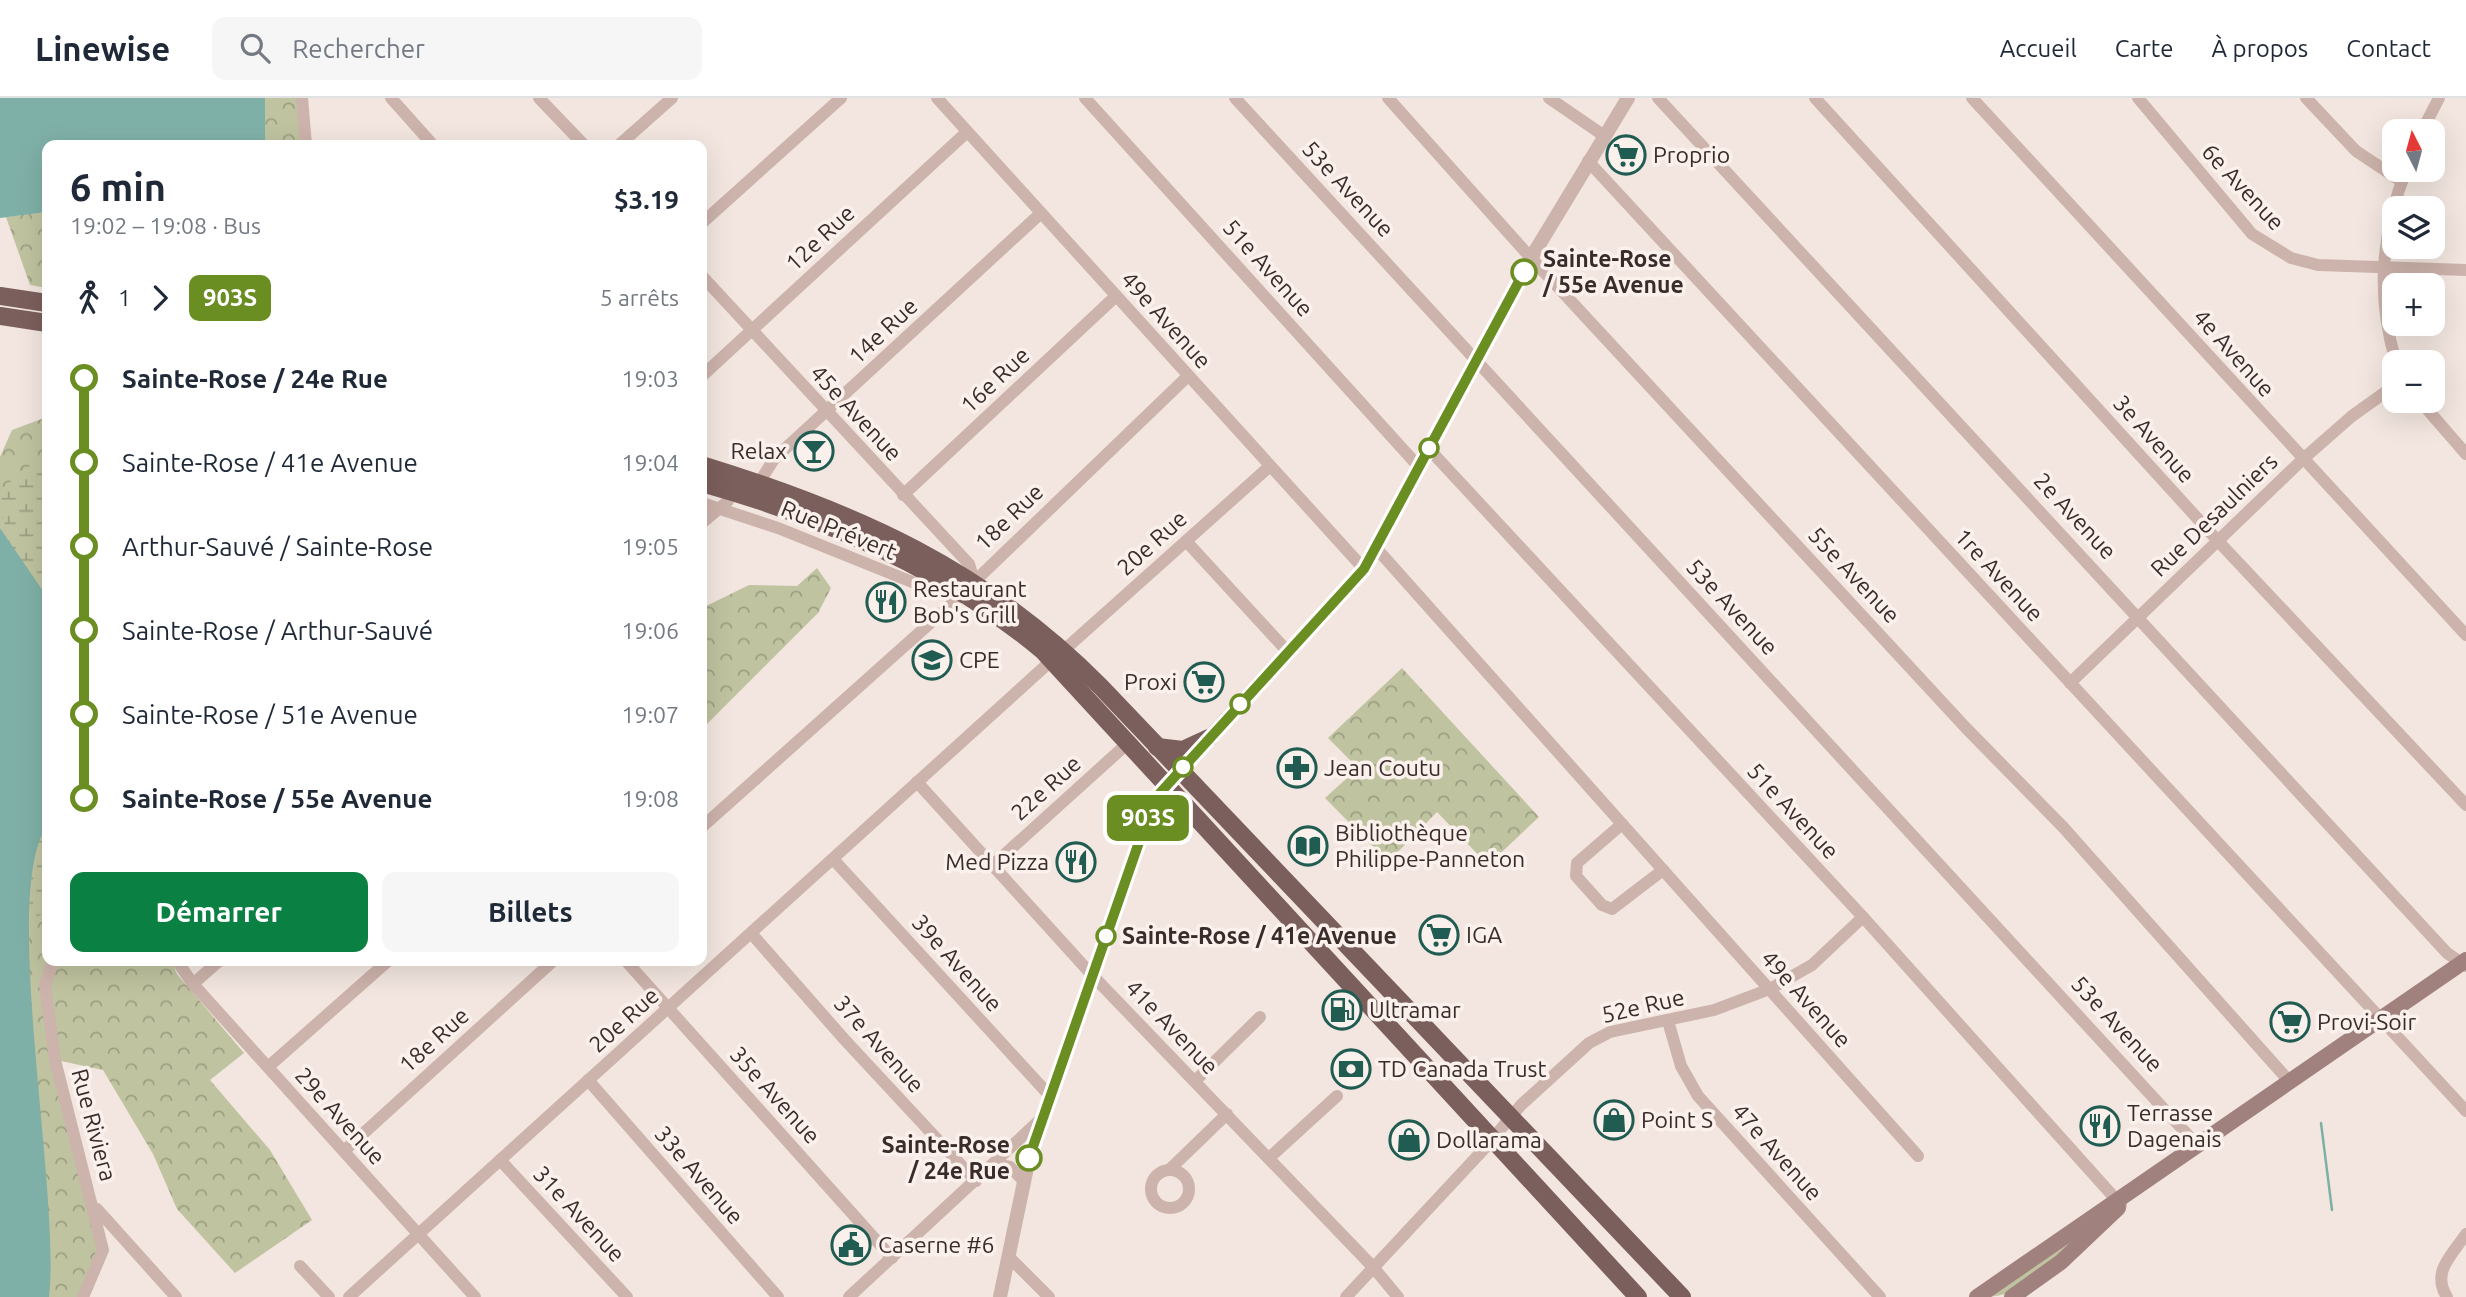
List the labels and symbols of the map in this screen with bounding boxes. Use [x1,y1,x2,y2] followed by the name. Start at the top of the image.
[2382,119,2445,182] north arrow
[1605,134,1647,176] supermarket icon: Proprio
[1298,136,1399,242] street label: 53e Avenue
[2197,138,2289,235] street label: 6e Avenue
[1653,142,1730,167] place label: Proprio
[780,200,859,275] street label: 12e Rue
[1218,214,1318,321] street label: 51e Avenue
[1542,246,1684,297] place label: Sainte-Rose / 55e Avenue
[1511,259,1537,285] marker: Sainte-Rose / 55e Avenue
[1116,266,1216,373] street label: 49e Avenue
[843,293,922,368] street label: 14e Rue
[2189,304,2280,401] street label: 4e Avenue
[955,342,1034,417] street label: 16e Rue
[806,360,907,466] street label: 45e Avenue
[2109,390,2200,487] street label: 3e Avenue
[793,430,835,472] bar icon: Relax
[731,438,787,463] place label: Relax
[1419,438,1439,458] unlabelled marker
[2145,448,2282,581] street label: Rue Desaulniers
[2029,467,2121,564] street label: 2e Avenue
[970,478,1048,555] street label: 18e Rue
[778,495,901,564] street label: Rue Prévert
[1112,505,1191,580] street label: 20e Rue
[1804,522,1905,628] street label: 55e Avenue
[1950,523,2048,626] street label: 1re Avenue
[1682,554,1783,660] street label: 53e Avenue
[913,576,1027,627] place label: Restaurant Bob's Grill
[865,581,907,623] restaurant icon: Restaurant Bob's Grill
[911,639,953,681] school or university icon: CPE
[959,647,1000,672] place label: CPE
[1183,661,1225,703] supermarket icon: Proxi
[1124,669,1177,694] place label: Proxi
[1230,694,1250,714] unlabelled marker
[1276,747,1318,789] pharmacy icon: Jean Coutu
[1006,750,1085,825] street label: 22e Rue
[1324,755,1441,780] place label: Jean Coutu
[1173,757,1193,777] unlabelled marker
[1743,758,1844,864] street label: 51e Avenue
[1099,795,1197,841] line badge: 903S
[1335,820,1525,871] place label: Bibliothèque Philippe-Panneton
[1287,825,1329,867] library icon: Bibliothèque Philippe-Panneton
[1055,841,1097,883] restaurant icon: Med Pizza
[945,849,1049,874] place label: Med Pizza
[907,909,1007,1016] street label: 39e Avenue
[1418,914,1460,956] supermarket icon: IGA
[1466,922,1502,947] place label: IGA
[1122,923,1397,948] place label: Sainte-Rose / 41e Avenue
[1096,926,1116,946] marker: Sainte-Rose / 41e Avenue
[1756,945,1856,1052] street label: 49e Avenue
[2067,971,2168,1077] street label: 53e Avenue
[1121,974,1224,1079] street label: 41e Avenue
[584,982,663,1057] street label: 20e Rue
[1599,984,1687,1027] street label: 52e Rue
[1321,989,1363,1031] fuel station icon: Ultramar
[829,990,929,1097] street label: 37e Avenue
[1369,997,1461,1022] place label: Ultramar
[2269,1001,2311,1043] supermarket icon: Provi-Soir
[394,1002,473,1077] street label: 18e Rue
[2317,1009,2416,1034] place label: Provi-Soir
[725,1041,825,1148] street label: 35e Avenue
[1330,1048,1372,1090] bank icon: TD Canada Trust
[1378,1056,1547,1081] place label: TD Canada Trust
[290,1062,390,1169] street label: 29e Avenue
[67,1066,121,1184] street label: Rue Riviera
[1727,1098,1827,1205] street label: 47e Avenue
[1593,1099,1635,1141] shop icon: Point S
[2127,1100,2222,1151] place label: Terrasse Dagenais
[2079,1105,2121,1147] restaurant icon: Terrasse Dagenais
[1641,1107,1713,1132] place label: Point S
[1388,1119,1430,1161] shop icon: Dollarama
[650,1121,749,1229] street label: 33e Avenue
[1436,1127,1542,1152] place label: Dollarama
[881,1132,1010,1183] place label: Sainte-Rose / 24e Rue
[1016,1145,1042,1171] marker: Sainte-Rose / 24e Rue
[529,1161,630,1267] street label: 31e Avenue
[830,1224,872,1266] public building icon: Caserne #6
[878,1232,995,1257] place label: Caserne #6

